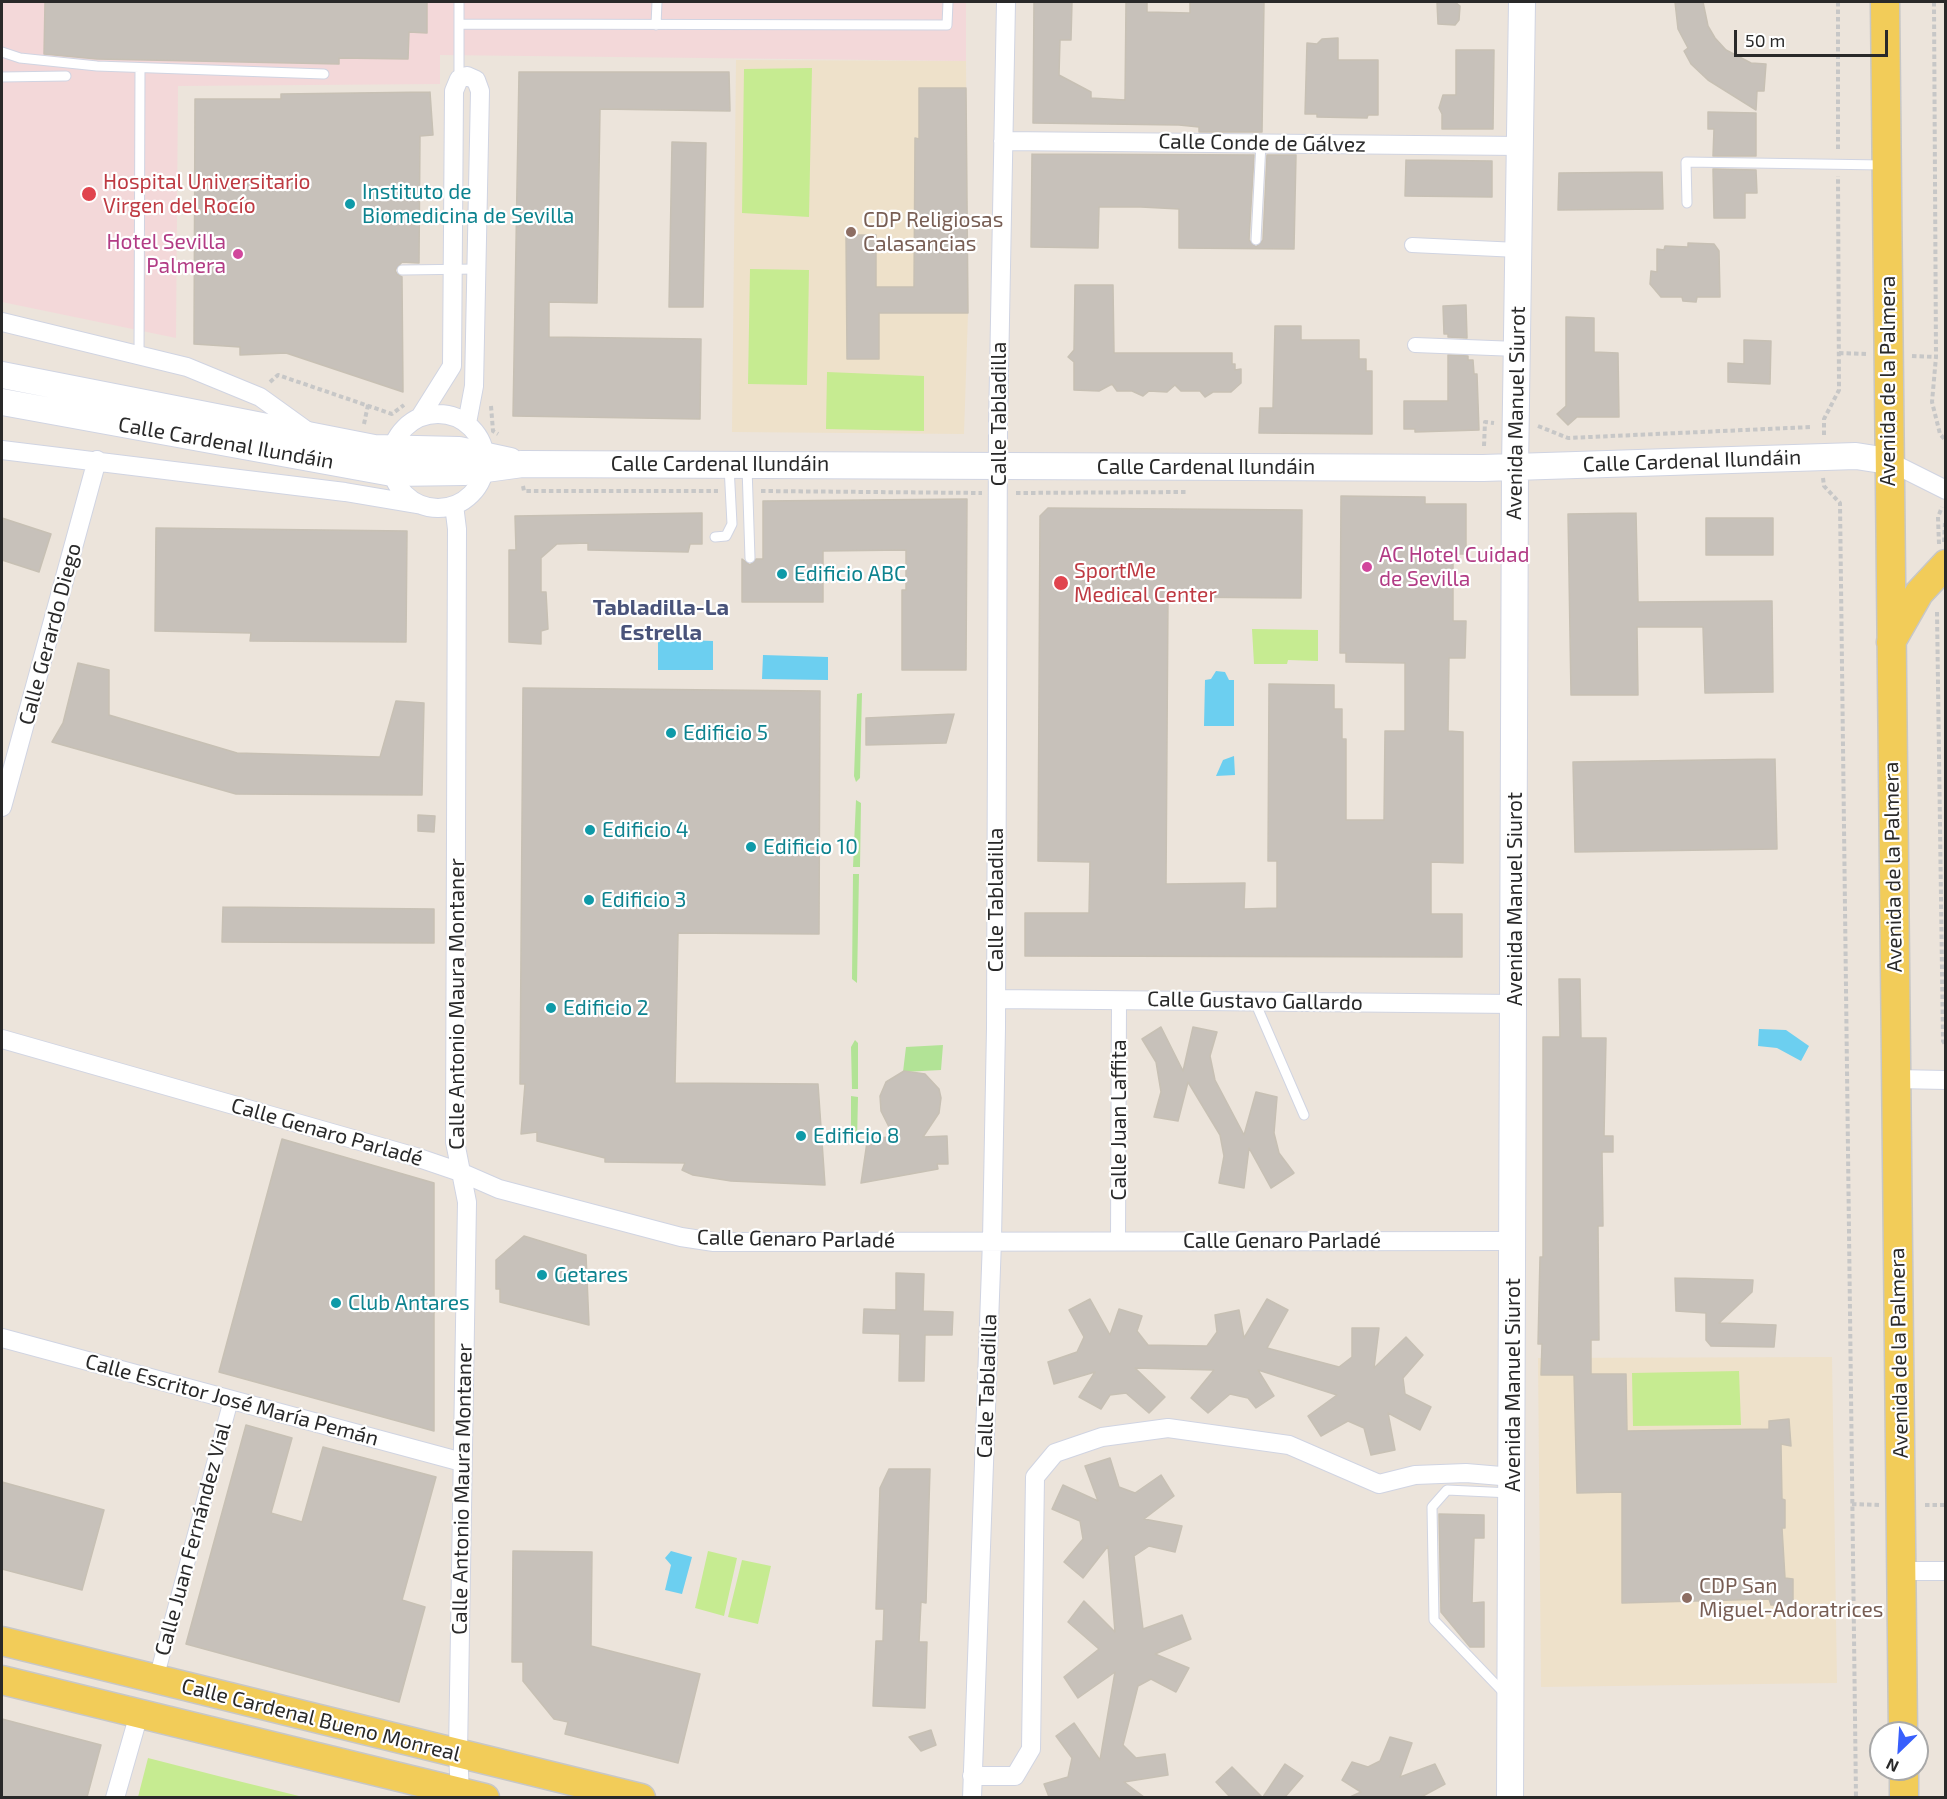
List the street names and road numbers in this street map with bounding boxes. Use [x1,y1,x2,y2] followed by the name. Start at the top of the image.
[1158,129,1366,157] street label: Calle Conde de Gálvez
[1875,276,1901,486] street label: Avenida de la Palmera
[1502,306,1530,520] street label: Avenida Manuel Siurot
[986,342,1012,486] street label: Calle Tabladilla
[116,412,336,474] street label: Calle Cardenal Ilundáin
[1582,445,1802,477] street label: Calle Cardenal Ilundáin
[611,451,829,477] street label: Calle Cardenal Ilundáin
[1097,454,1315,480] street label: Calle Cardenal Ilundáin
[14,540,86,728] street label: Calle Gerardo Diego
[1879,761,1907,973] street label: Avenida de la Palmera
[1502,792,1528,1006] street label: Avenida Manuel Siurot
[983,828,1009,972] street label: Calle Tabladilla
[444,858,470,1150] street label: Calle Antonio Maura Montaner
[1147,987,1363,1015] street label: Calle Gustavo Gallardo
[1106,1040,1132,1200] street label: Calle Juan Laffita
[228,1093,426,1171] street label: Calle Genaro Parladé
[697,1225,895,1253] street label: Calle Genaro Parladé
[1183,1228,1381,1254] street label: Calle Genaro Parladé
[1885,1247,1913,1459] street label: Avenida de la Palmera
[1500,1278,1526,1492] street label: Avenida Manuel Siurot
[972,1313,1002,1459] street label: Calle Tabladilla
[447,1343,477,1635] street label: Calle Antonio Maura Montaner
[83,1349,381,1451] street label: Calle Escritor José María Pemán
[150,1420,236,1658] street label: Calle Juan Fernández Vial
[179,1673,463,1767] street label: Calle Cardenal Bueno Monreal

